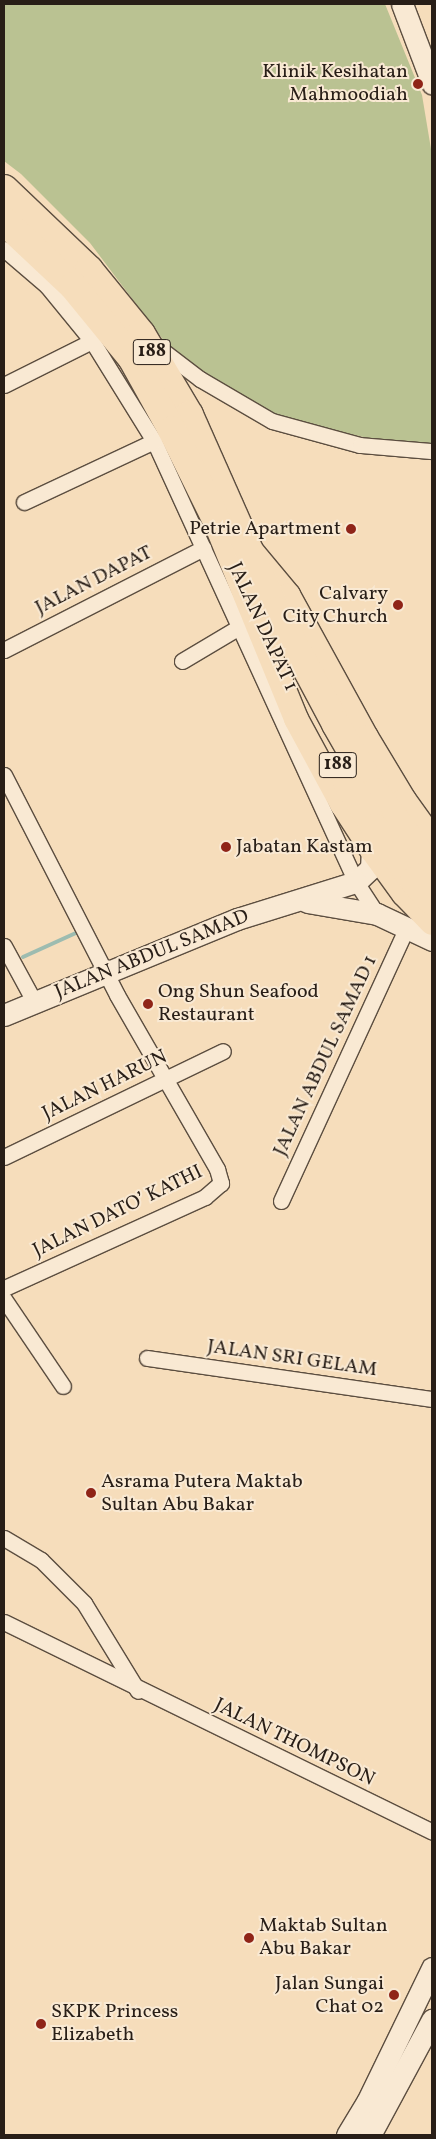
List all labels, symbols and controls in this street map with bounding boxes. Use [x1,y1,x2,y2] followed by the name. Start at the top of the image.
[262,60,408,107] place label: Klinik Kesihatan Mahmoodiah
[412,78,424,90] marker: Klinik Kesihatan Mahmoodiah
[132,336,172,368] road number: 188
[189,517,341,541] place label: Petrie Apartment
[345,523,357,535] marker: Petrie Apartment
[32,541,156,621] street label: JALAN DAPAT
[222,559,302,695] street label: JALAN DAPAT 1
[282,582,388,629] place label: Calvary City Church
[392,599,404,611] marker: Calvary City Church
[318,748,358,782] road number: 188
[236,835,373,859] place label: Jabatan Kastam
[220,841,232,853] marker: Jabatan Kastam
[52,905,252,1005] street label: JALAN ABDUL SAMAD
[269,952,383,1160] street label: JALAN ABDUL SAMAD 1
[158,980,319,1027] place label: Ong Shun Seafood Restaurant
[142,998,154,1010] marker: Ong Shun Seafood Restaurant
[39,1045,171,1127] street label: JALAN HARUN
[29,1160,207,1264] street label: JALAN DATO’ KATHI
[206,1335,378,1383] street label: JALAN SRI GELAM
[101,1470,303,1517] place label: Asrama Putera Maktab Sultan Abu Bakar
[85,1487,97,1499] marker: Asrama Putera Maktab Sultan Abu Bakar
[209,1694,379,1792] street label: JALAN THOMPSON
[259,1914,388,1961] place label: Maktab Sultan Abu Bakar
[243,1932,255,1944] marker: Maktab Sultan Abu Bakar
[275,1972,384,2019] place label: Jalan Sungai Chat 02
[388,1989,400,2001] marker: Jalan Sungai Chat 02
[51,2000,178,2047] place label: SKPK Princess Elizabeth
[35,2018,47,2030] marker: SKPK Princess Elizabeth

